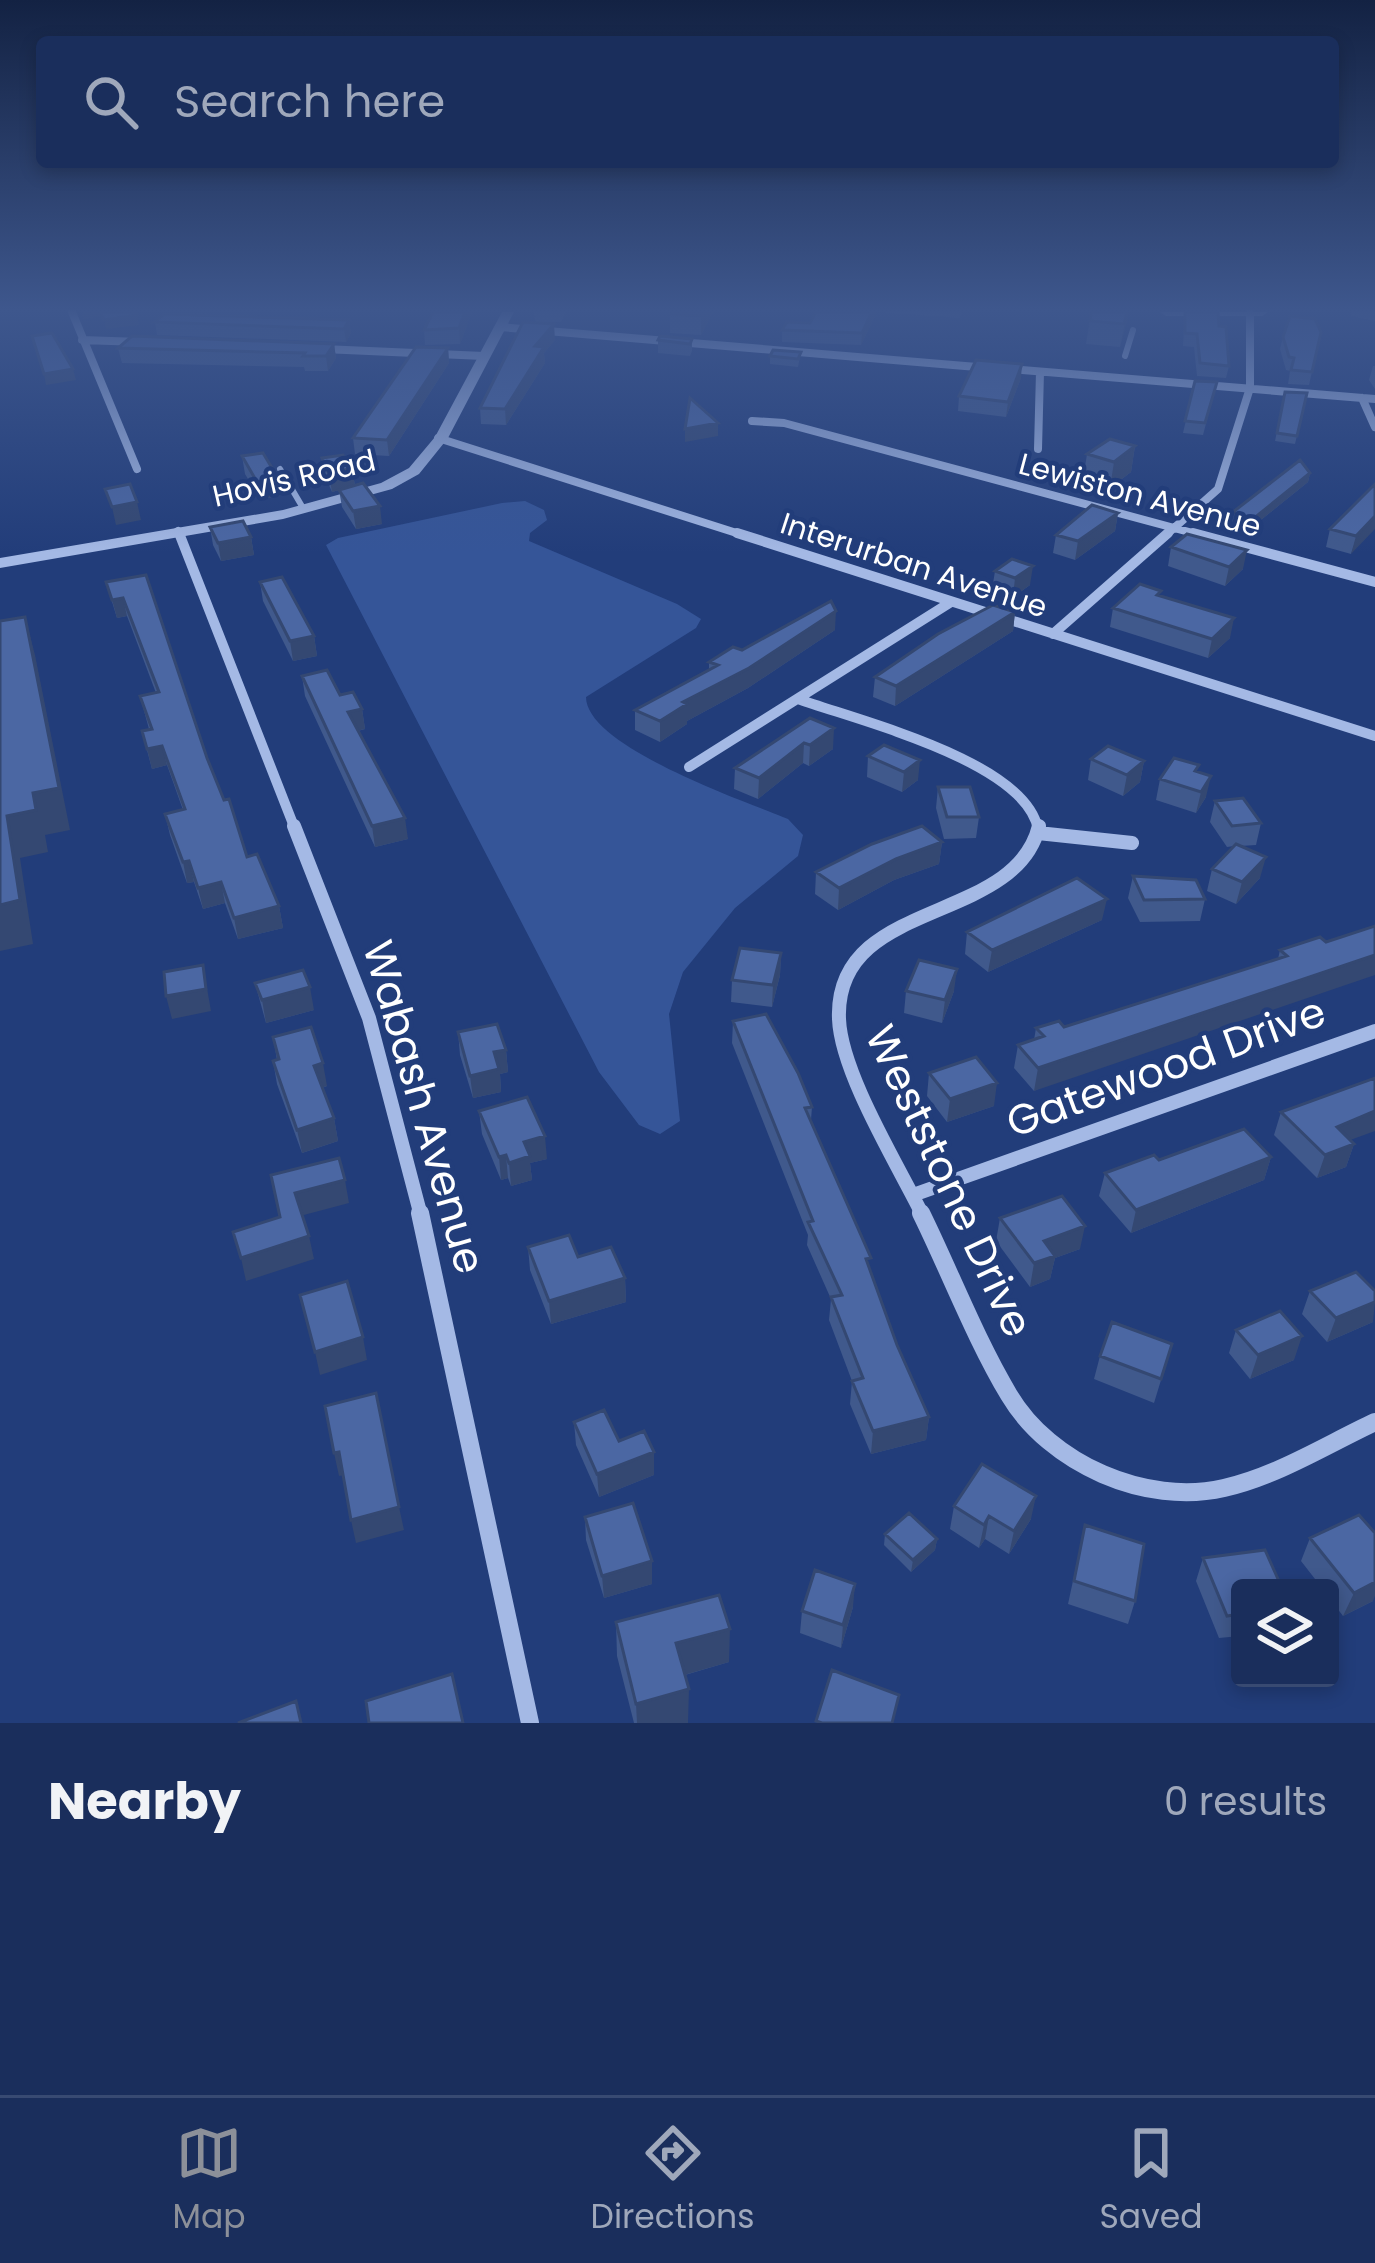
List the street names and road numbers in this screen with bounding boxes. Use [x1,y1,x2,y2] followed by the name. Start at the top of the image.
[208,438,380,518] street label: Hovis Road
[1014,442,1266,548] street label: Lewiston Avenue
[775,502,1053,628] street label: Interurban Avenue
[348,934,500,1280] street label: Wabash Avenue
[998,982,1334,1152] street label: Gatewood Drive
[851,1015,1047,1347] street label: Weststone Drive

